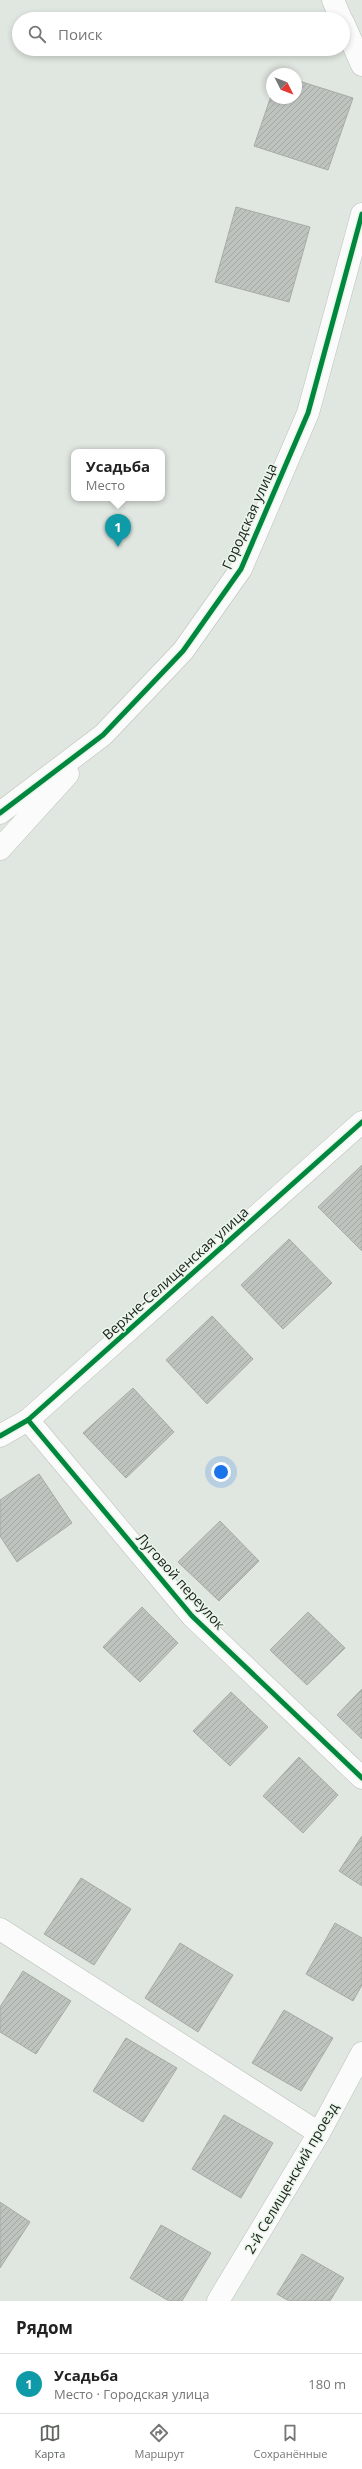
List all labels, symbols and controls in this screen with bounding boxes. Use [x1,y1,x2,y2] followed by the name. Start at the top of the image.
[12,12,350,56] search box
[26,23,48,45] icon: search
[58,24,102,44] text: Поиск
[266,68,302,104] north arrow
[71,449,165,501] popup
[86,456,150,476] text: Усадьба
[217,460,281,572] street label: Городская улица
[86,476,125,494] text: Место
[105,514,131,547] pin: 1
[98,1202,252,1344] street label: Верхне-Селищенская улица
[211,1462,231,1482] your location
[132,1529,230,1634] street label: Луговой переулок
[240,2099,342,2257] street label: 2-й Селищенский проезд
[16,2316,73,2339] text: Рядом
[54,2365,118,2385] text: Усадьба
[25,2375,33,2393] text: 1
[308,2375,346,2393] text: 180 m
[54,2385,209,2403] text: Место · Городская улица
[35,2422,65,2461] tab: Карта
[135,2422,184,2461] tab: Маршрут
[254,2422,327,2461] tab: Сохранённые

